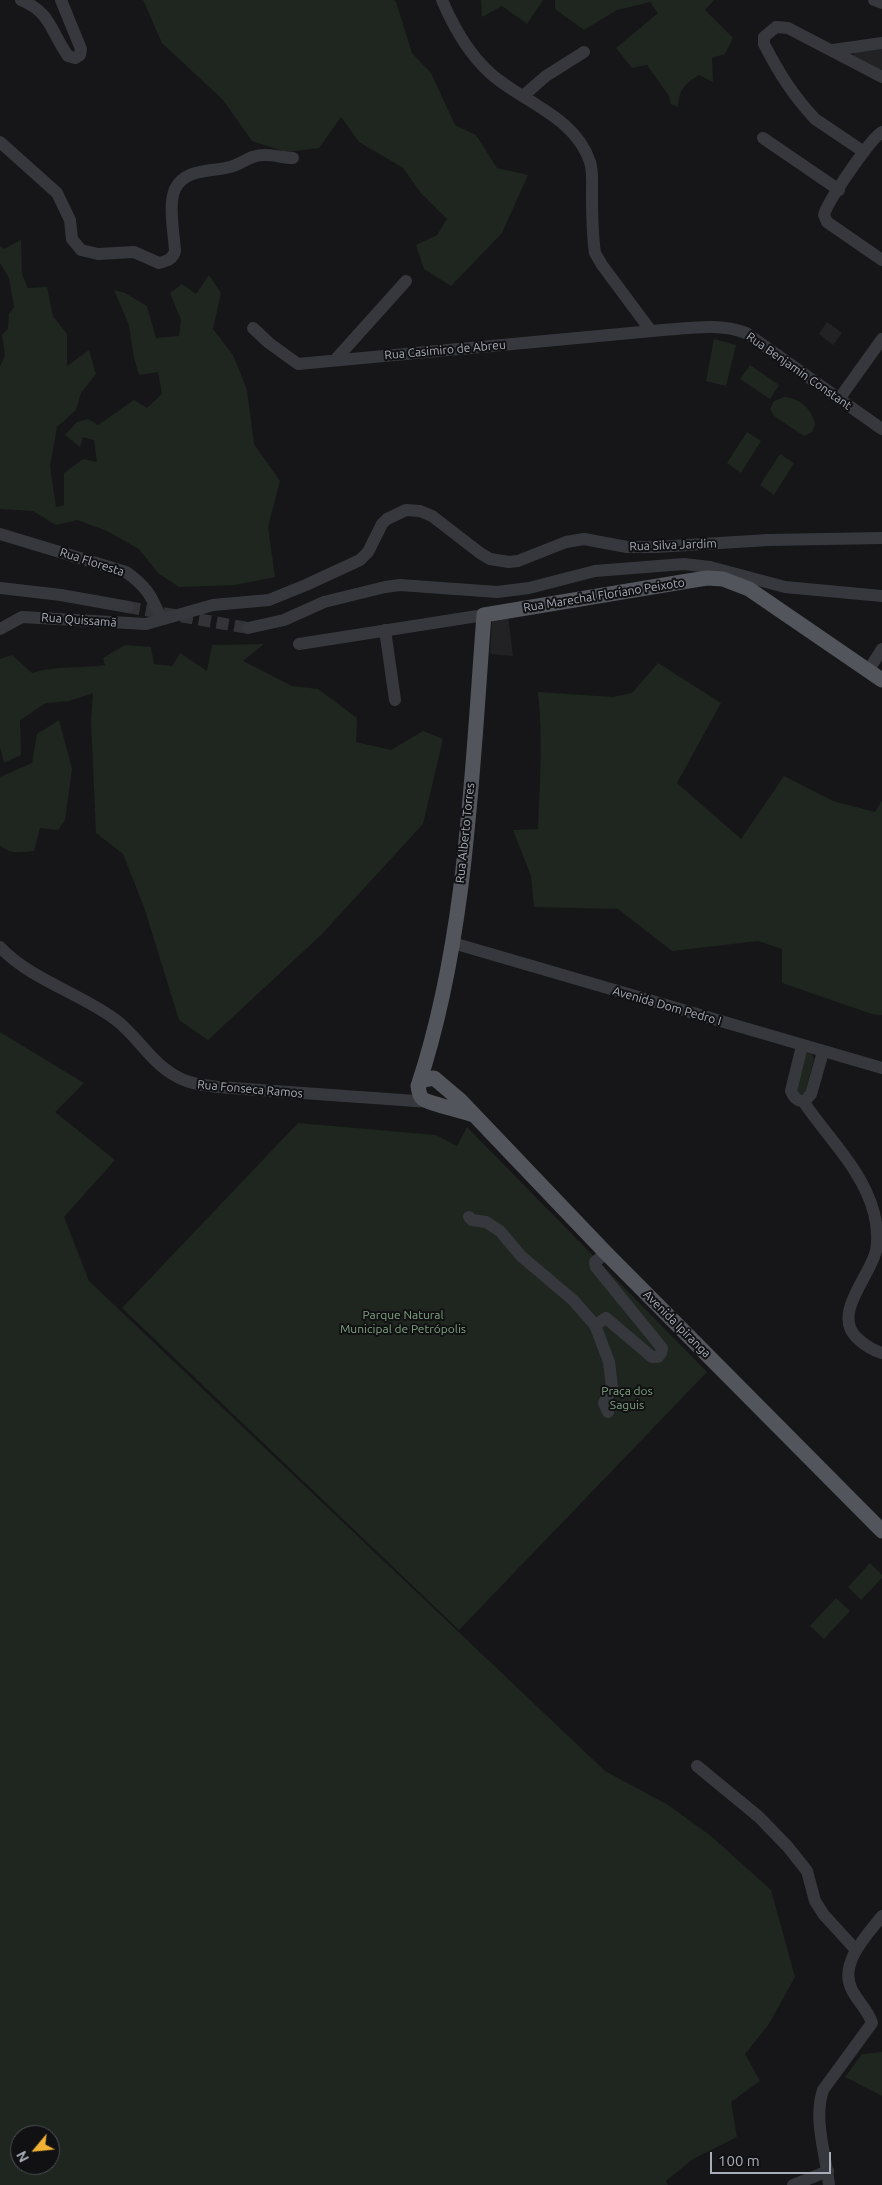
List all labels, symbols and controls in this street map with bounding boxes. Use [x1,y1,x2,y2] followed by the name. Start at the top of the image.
[744,329,854,413] street label: Rua Benjamin Constant
[384,338,506,362] street label: Rua Casimiro de Abreu
[629,536,717,554] street label: Rua Silva Jardim
[58,545,126,579] street label: Rua Floresta
[522,575,686,615] street label: Rua Marechal Floriano Peixoto
[41,610,117,630] street label: Rua Quissamã
[453,782,477,884] street label: Rua Alberto Torres
[611,984,723,1028] street label: Avenida Dom Pedro I
[197,1077,303,1101] street label: Rua Fonseca Ramos
[640,1287,714,1361] street label: Avenida Ipiranga
[340,1308,466,1336] park label: Parque Natural Municipal de Petrópolis
[601,1384,653,1412] park label: Praça dos Saguis
[10,2125,60,2175] north arrow
[712,2142,833,2174] scale bar
[13,2148,32,2165] text: N
[718,2152,760,2169] text: 100 m

